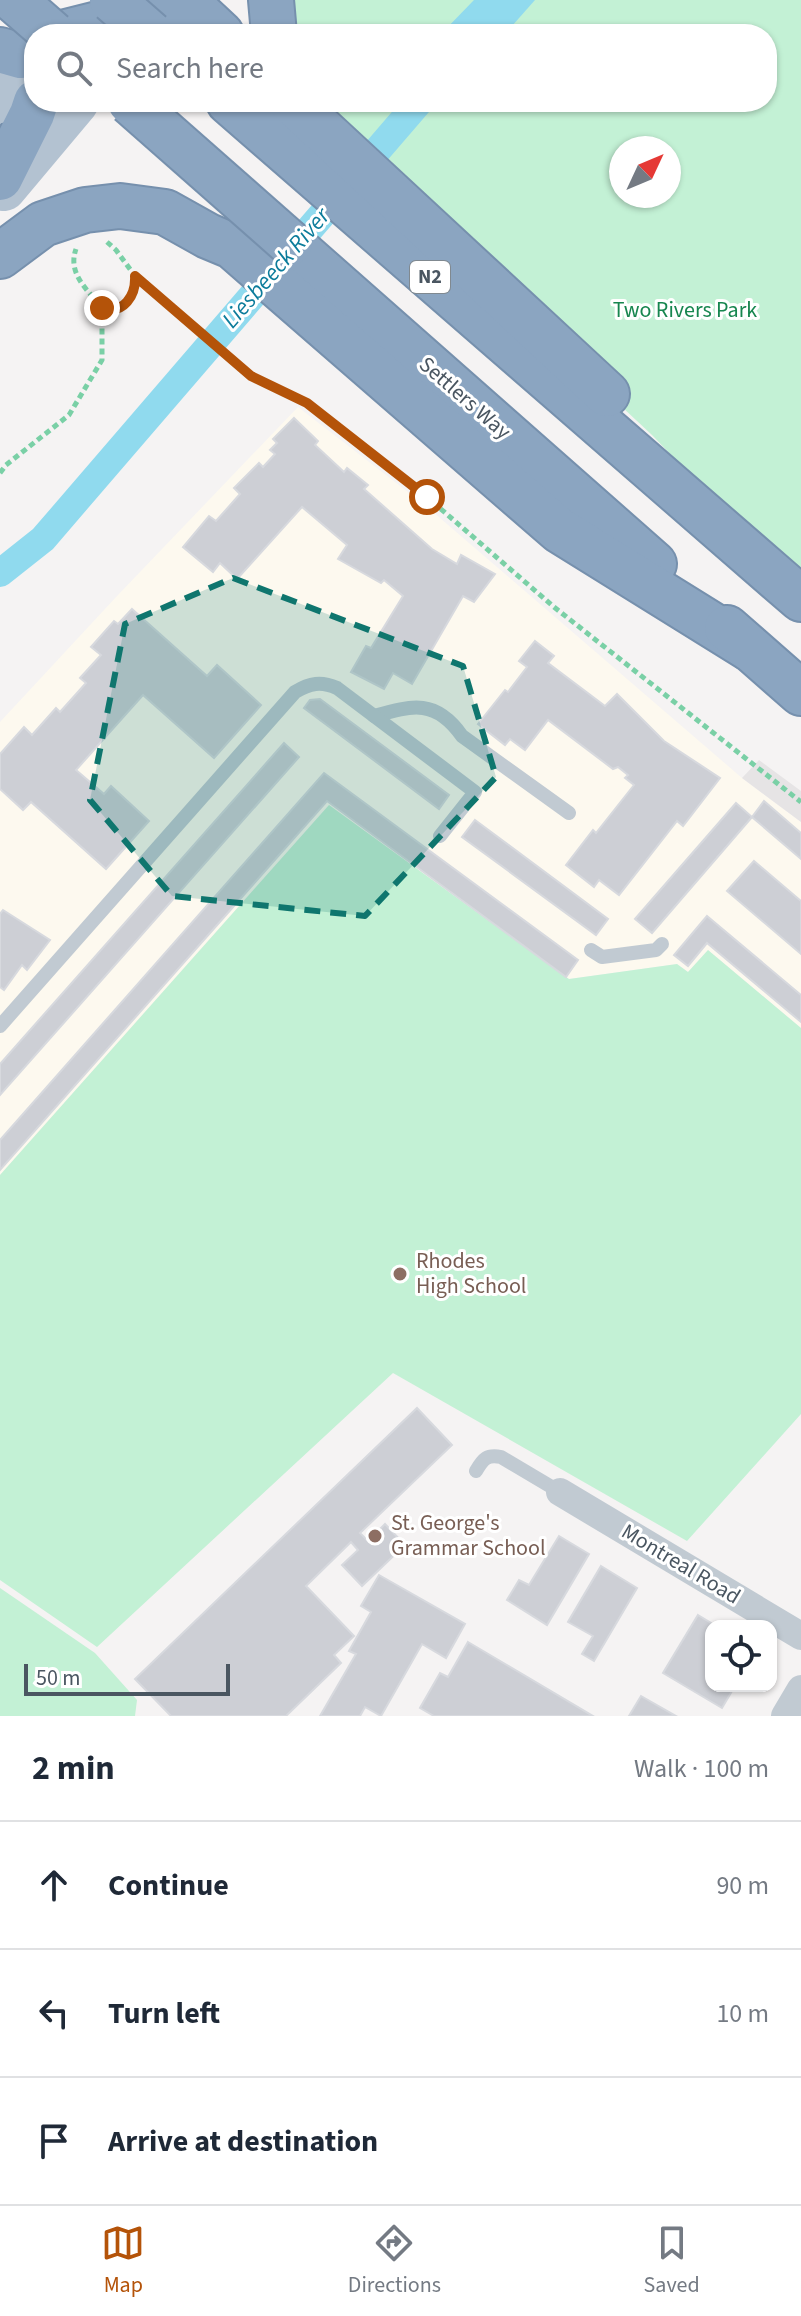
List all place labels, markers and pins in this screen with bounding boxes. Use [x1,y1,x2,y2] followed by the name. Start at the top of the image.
[416,1245,526,1302] place label: Rhodes High School
[391,1265,409,1283] marker: Rhodes High School
[391,1507,546,1564] place label: St. George's Grammar School
[366,1527,384,1545] marker: St. George's Grammar School

